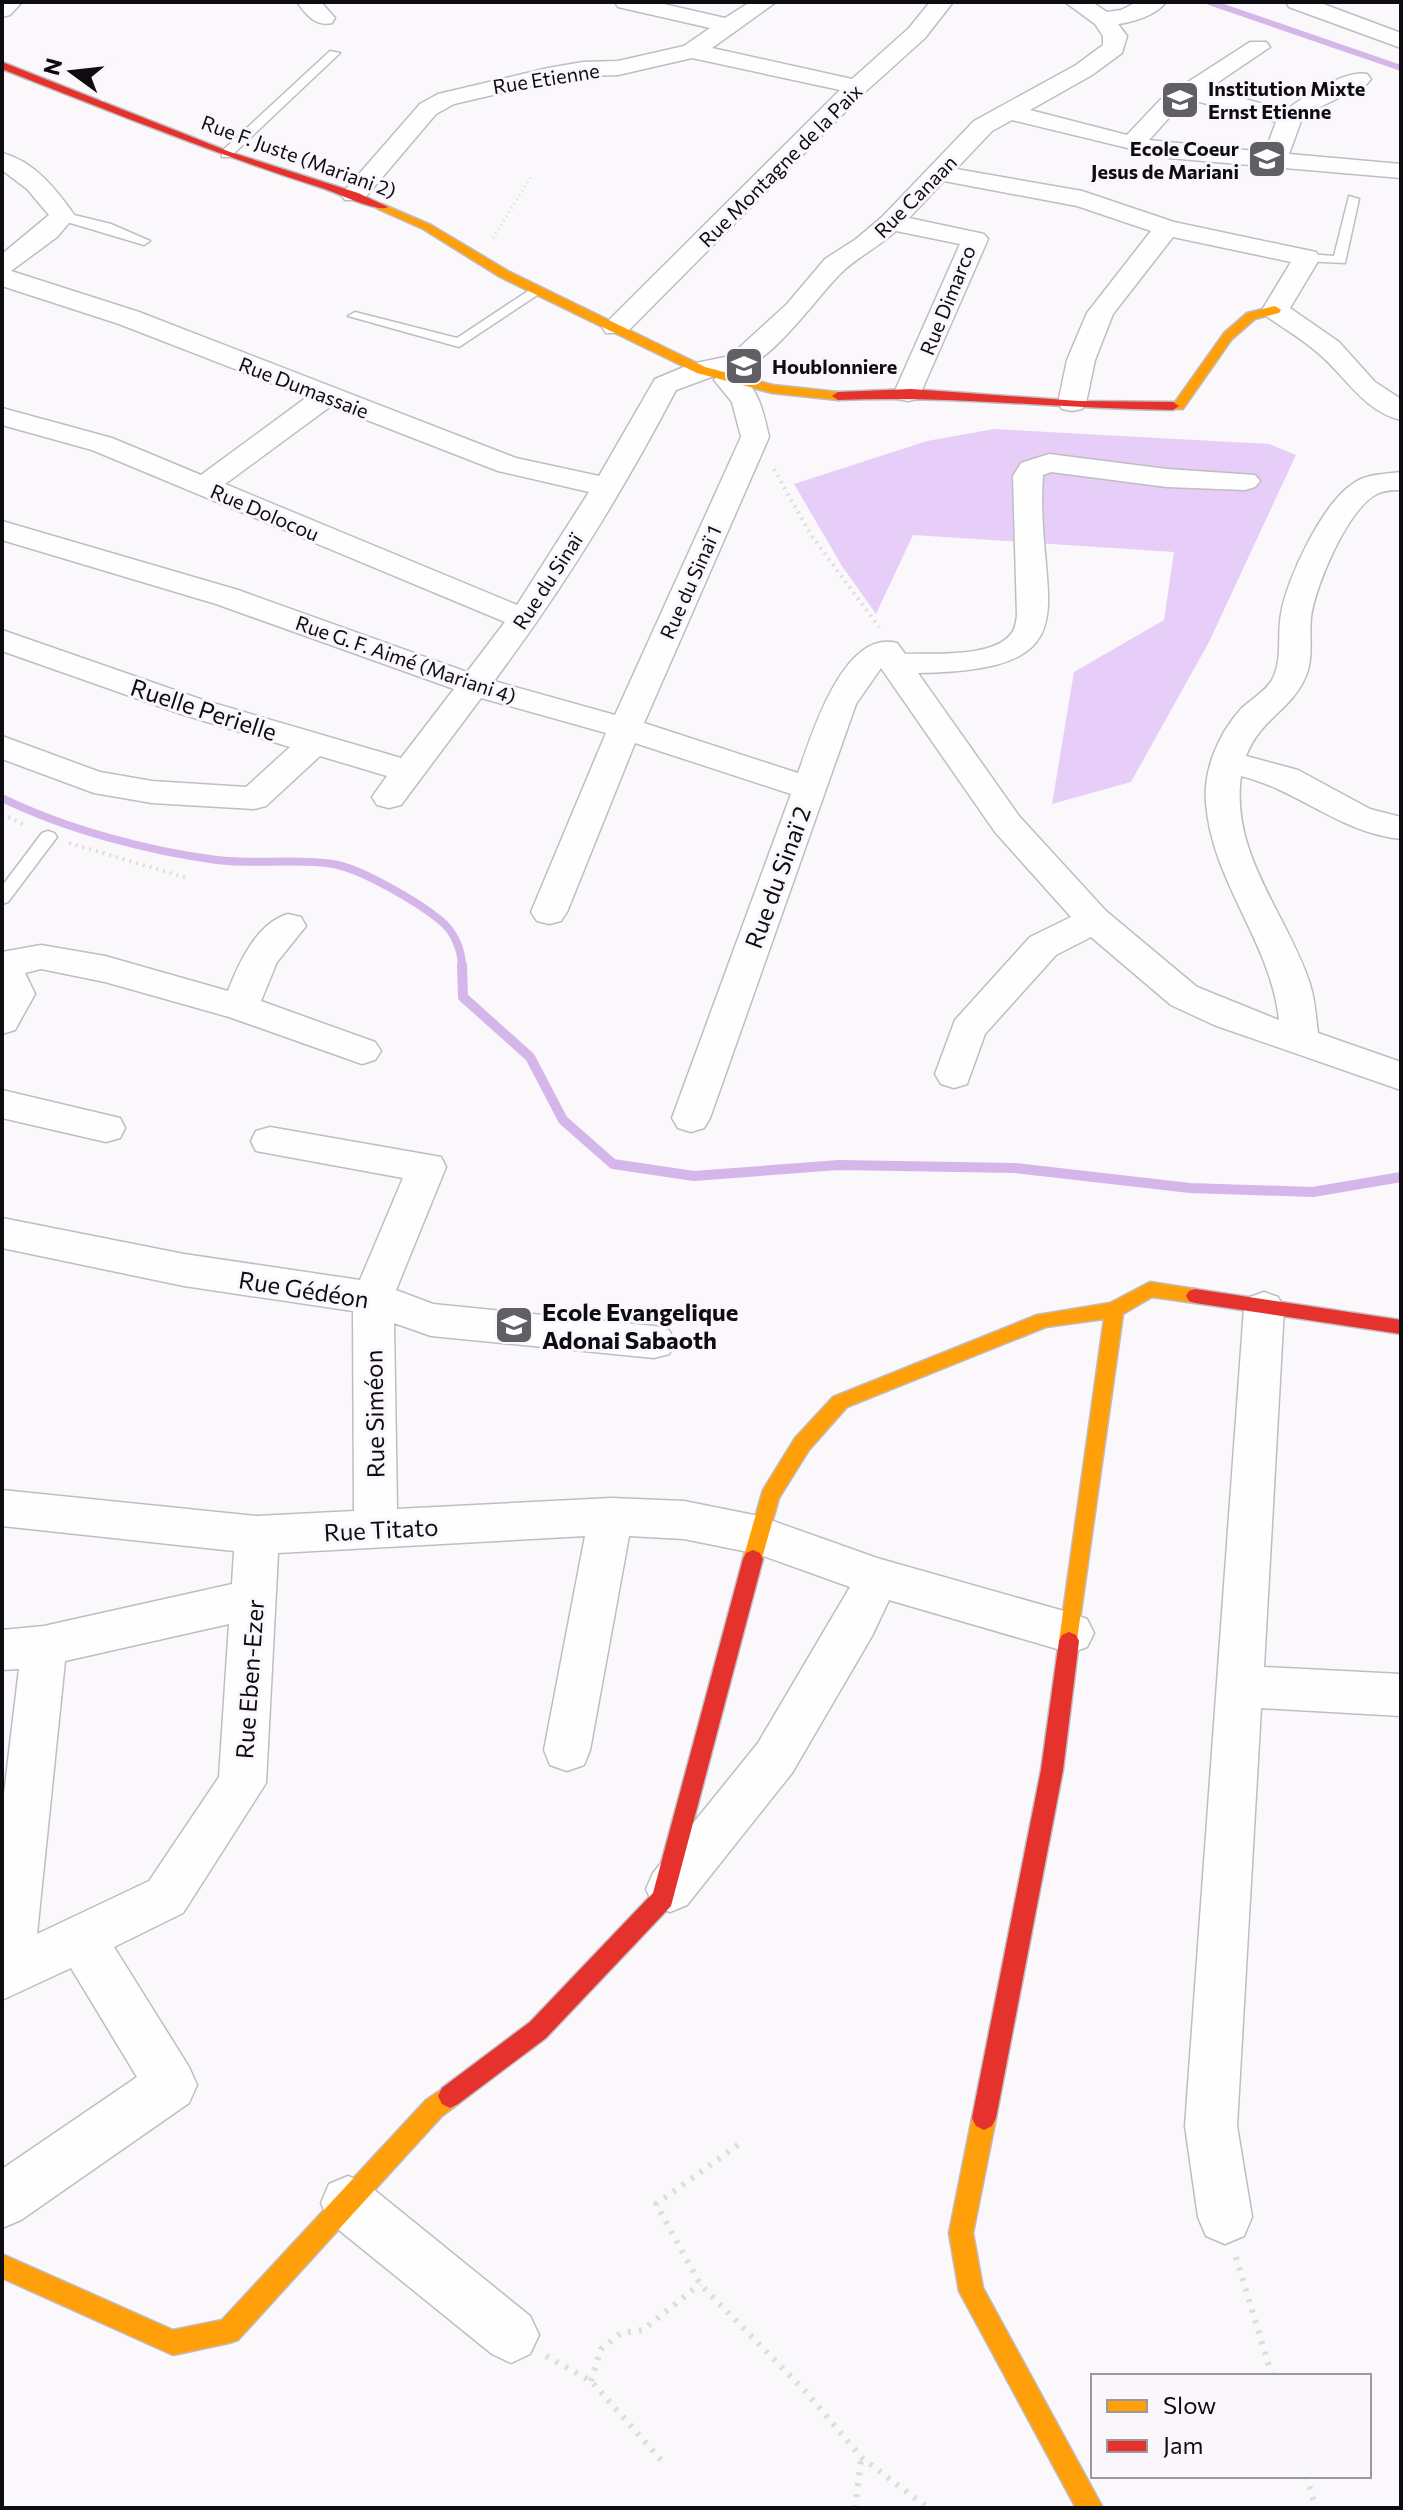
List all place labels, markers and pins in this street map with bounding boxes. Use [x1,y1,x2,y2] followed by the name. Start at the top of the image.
[1208,76,1365,123] place label: Institution Mixte Ernst Etienne
[1159,79,1201,121] school or university icon: Institution Mixte Ernst Etienne
[1091,136,1239,183] place label: Ecole Coeur Jesus de Mariani
[1246,138,1288,180] school or university icon: Ecole Coeur Jesus de Mariani
[723,345,765,387] school or university icon: Houblonniere
[772,354,897,378] place label: Houblonniere
[542,1297,738,1354] place label: Ecole Evangelique Adonai Sabaoth
[493,1304,535,1346] school or university icon: Ecole Evangelique Adonai Sabaoth

